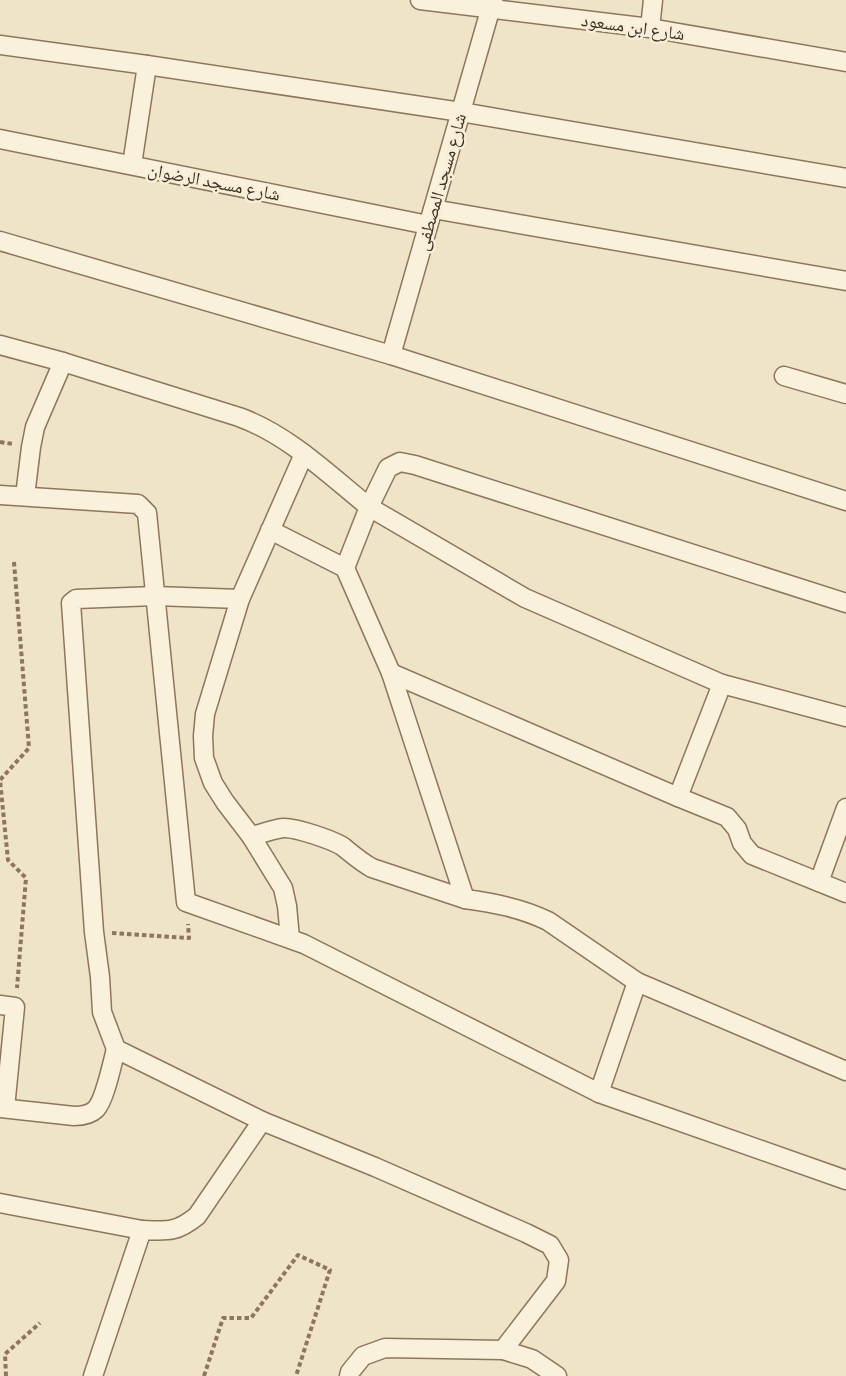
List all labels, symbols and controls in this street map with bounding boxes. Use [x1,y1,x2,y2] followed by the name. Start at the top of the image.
[580,10,686,45] street label: شارع ابن مسعود
[412,111,471,253] street label: شارع مسجد المصطفى
[146,159,282,206] street label: شارع مسجد الرضوان

